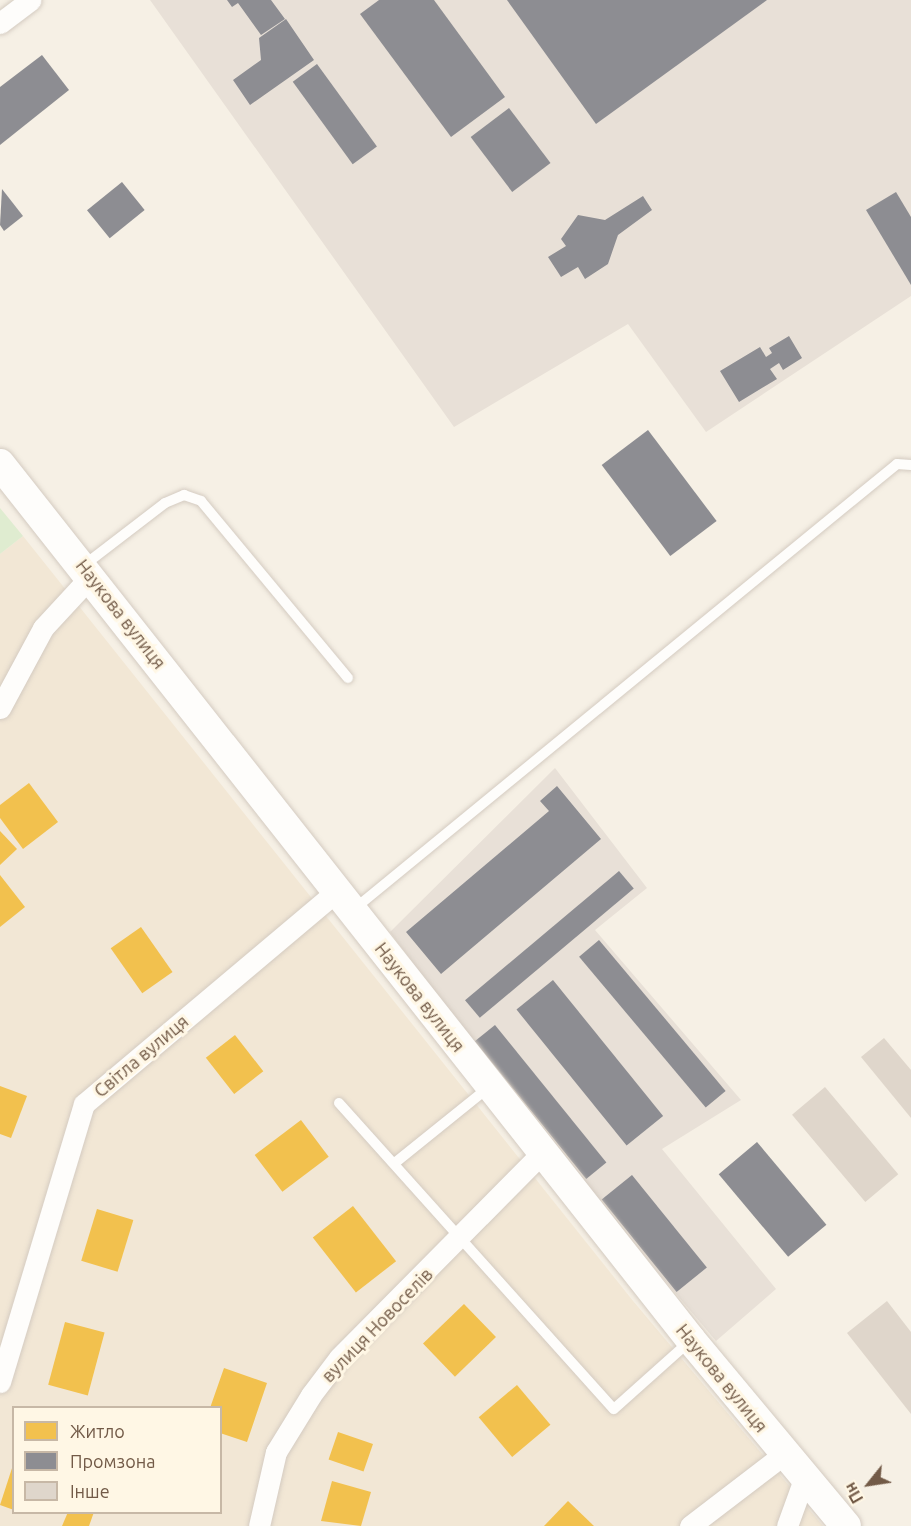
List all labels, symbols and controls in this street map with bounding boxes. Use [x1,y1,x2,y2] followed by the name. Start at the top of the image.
[72,555,170,673] street label: Наукова вулиця
[371,938,469,1056] street label: Наукова вулиця
[89,1010,193,1102] street label: Світла вулиця
[317,1263,437,1387] street label: вулиця Новоселів
[672,1320,772,1436] street label: Наукова вулиця
[12,1406,222,1514] legend
[70,1421,125,1441] text: Житло
[70,1451,155,1471] text: Промзона
[839,1454,899,1514] north arrow
[840,1479,866,1507] text: Пн
[70,1481,110,1501] text: Інше

